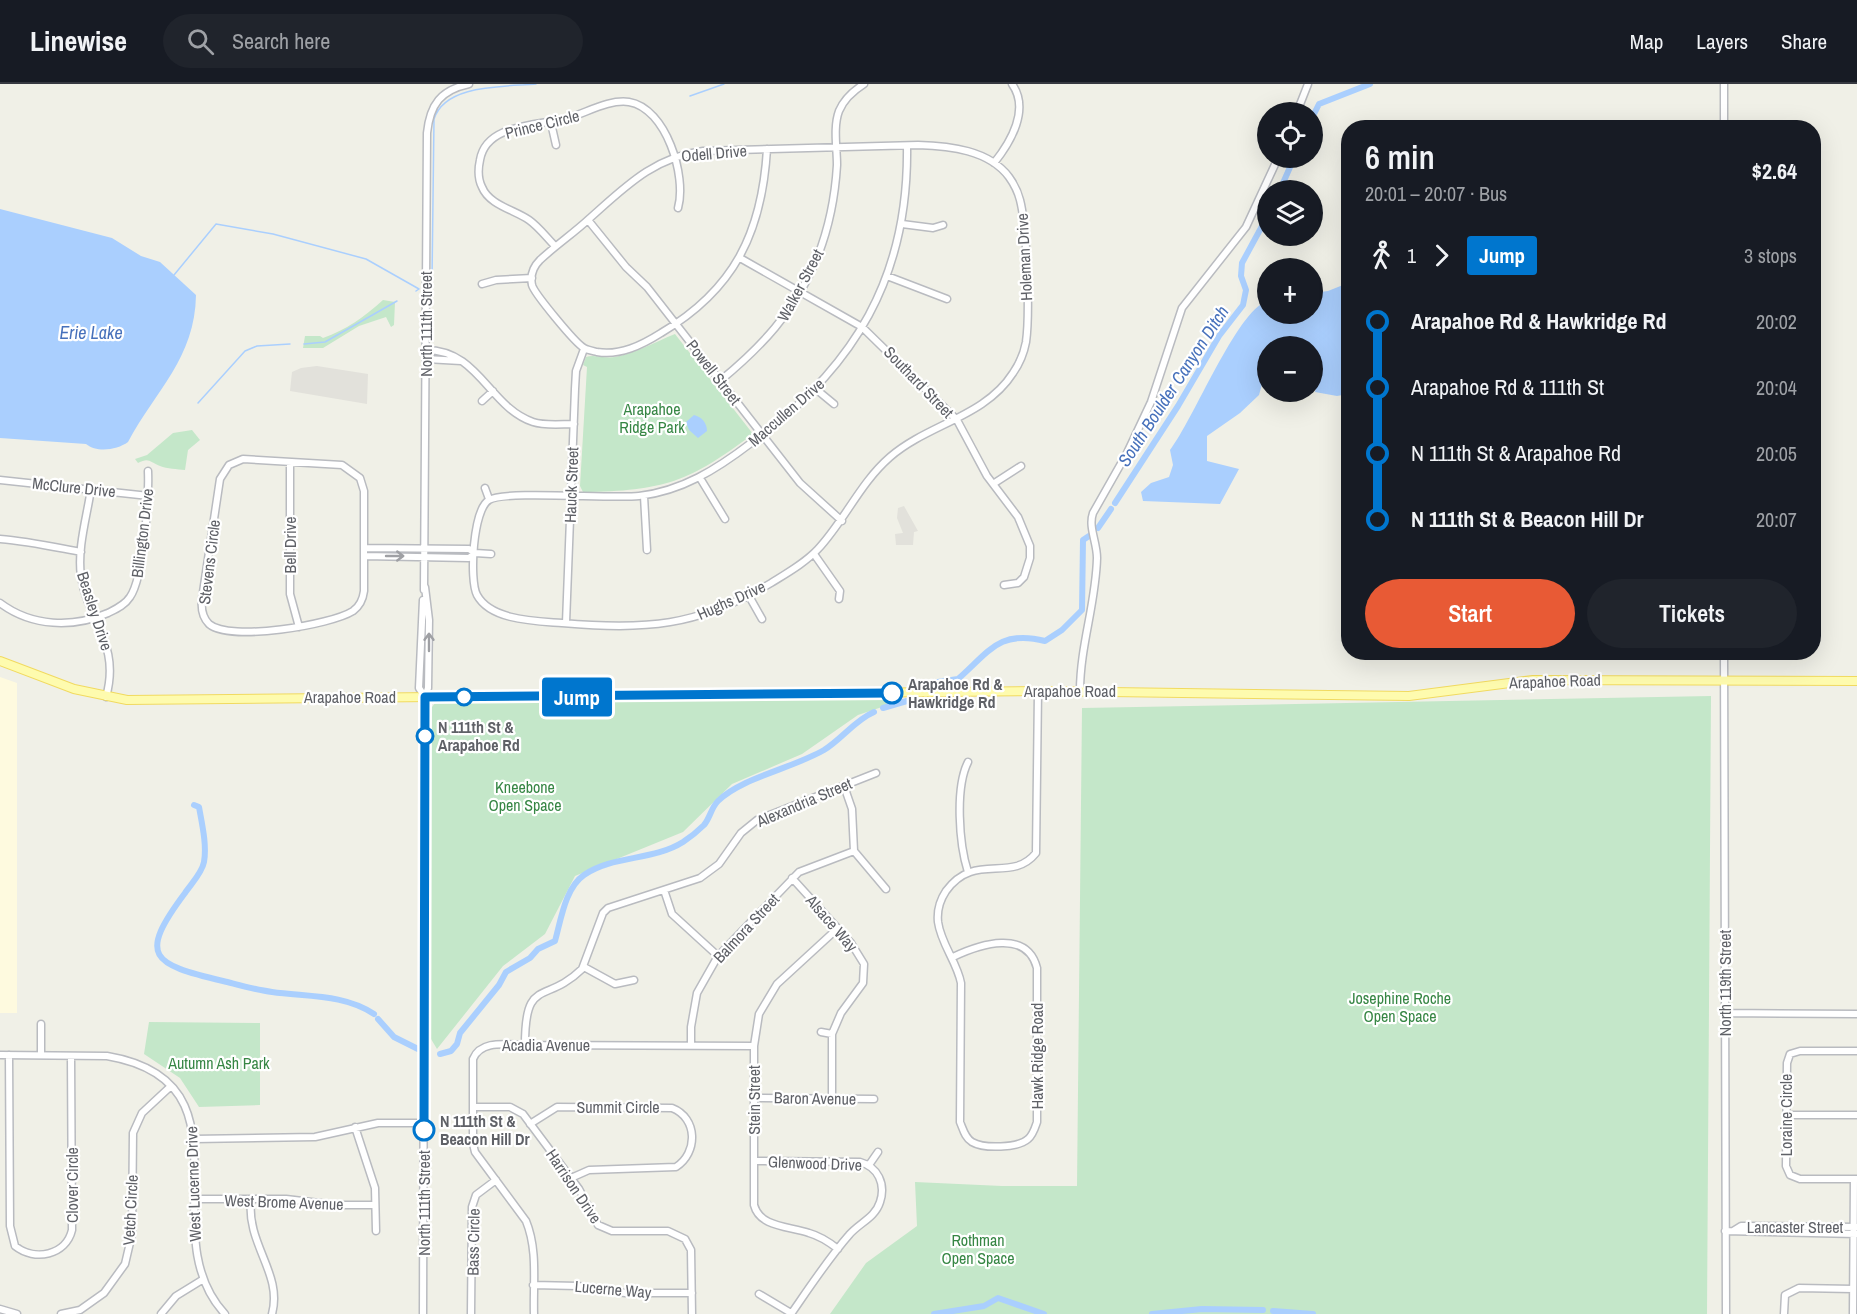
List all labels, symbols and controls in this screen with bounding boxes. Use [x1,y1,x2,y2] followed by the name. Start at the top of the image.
[163,14,583,68] search box
[30,22,127,60] text: Linewise
[184,25,217,58] icon: search
[232,26,330,56] text: Search here
[1630,27,1663,56] text: Map
[1696,27,1748,56] text: Layers
[1781,27,1827,56] text: Share
[1257,102,1323,402] map controls
[1257,102,1323,168] button: locate
[503,104,581,144] street label: Prince Circle
[1365,135,1435,179] text: 6 min
[680,139,748,167] street label: Odell Drive
[1752,156,1797,186] text: $2.64
[1257,180,1323,246] button: layers
[1365,180,1507,207] text: 20:01 – 20:07 · Bus
[1011,213,1037,301] street label: Holeman Drive
[1365,239,1398,272] icon: walk
[1425,239,1458,272] icon: forward
[1479,241,1525,270] text: Jump
[1407,242,1416,269] text: 1
[1744,242,1797,269] text: 3 stops
[772,245,828,325] street label: Walker Street
[1257,258,1323,324] button: +
[415,271,437,377] street label: North 111th Street
[1112,301,1234,471] water label: South Boulder Canyon Ditch
[1411,306,1667,336] text: Arapahoe Rd & Hawkridge Rd
[1756,308,1797,335] text: 20:02
[59,320,123,345] water label: Erie Lake
[682,335,747,410] street label: Powell Street
[1257,336,1323,402] button: −
[879,341,959,423] street label: Southard Street
[1411,372,1604,402] text: Arapahoe Rd & 111th St
[743,373,829,451] street label: Maccullen Drive
[1756,374,1797,401] text: 20:04
[619,398,685,438] park label: Arapahoe Ridge Park
[1411,438,1621,468] text: N 111th St & Arapahoe Rd
[1756,440,1797,467] text: 20:05
[559,446,583,523] street label: Hauck Street
[31,472,117,502] street label: McClure Drive
[126,487,158,579] street label: Billington Drive
[1411,504,1644,534] text: N 111th St & Beacon Hill Dr
[1756,506,1797,533] text: 20:07
[279,517,301,573] street label: Bell Drive
[193,518,225,606] street label: Stevens Circle
[384,550,404,562] one-way arrow
[72,569,118,653] street label: Beasley Drive
[693,575,769,625] street label: Hughs Drive
[1365,579,1575,648] button: Start
[1587,579,1797,648] button: Tickets
[423,633,435,653] one-way arrow
[1508,668,1601,694] street label: Arapahoe Road
[908,673,1003,713] place label: Arapahoe Rd & Hawkridge Rd
[535,678,619,716] line badge: Jump
[1023,680,1116,702] street label: Arapahoe Road
[881,682,903,704] marker: Arapahoe Rd & Hawkridge Rd
[554,683,600,712] text: Jump
[303,686,396,708] street label: Arapahoe Road
[455,688,473,706] unlabelled marker
[438,716,520,756] place label: N 111th St & Arapahoe Rd
[416,727,434,745] marker: N 111th St & Arapahoe Rd
[752,772,855,832] street label: Alexandria Street
[489,776,561,816] park label: Kneebone Open Space
[708,888,784,968] street label: Balmora Street
[800,889,863,956] street label: Alsace Way
[1714,930,1736,1036] street label: North 119th Street
[1349,987,1451,1027] park label: Josephine Roche Open Space
[1026,1003,1048,1109] street label: Hawk Ridge Road
[501,1034,590,1056] street label: Acadia Avenue
[167,1052,270,1074] park label: Autumn Ash Park
[743,1065,765,1135] street label: Stein Street
[1775,1074,1797,1156] street label: Loraine Circle
[774,1086,856,1110] street label: Baron Avenue
[576,1096,660,1118] street label: Summit Circle
[440,1110,531,1150] place label: N 111th St & Beacon Hill Dr
[413,1119,435,1141] marker: N 111th St & Beacon Hill Dr
[180,1126,206,1242] street label: West Lucerne Drive
[541,1144,607,1228] street label: Harrison Drive
[61,1147,83,1223] street label: Clover Circle
[413,1150,435,1256] street label: North 111th Street
[768,1150,862,1176] street label: Glenwood Drive
[117,1174,143,1246] street label: Vetch Circle
[224,1189,344,1215] street label: West Brome Avenue
[461,1208,485,1276] street label: Bass Circle
[1747,1216,1843,1238] street label: Lancaster Street
[942,1229,1014,1269] park label: Rothman Open Space
[574,1275,653,1303] street label: Lucerne Way

